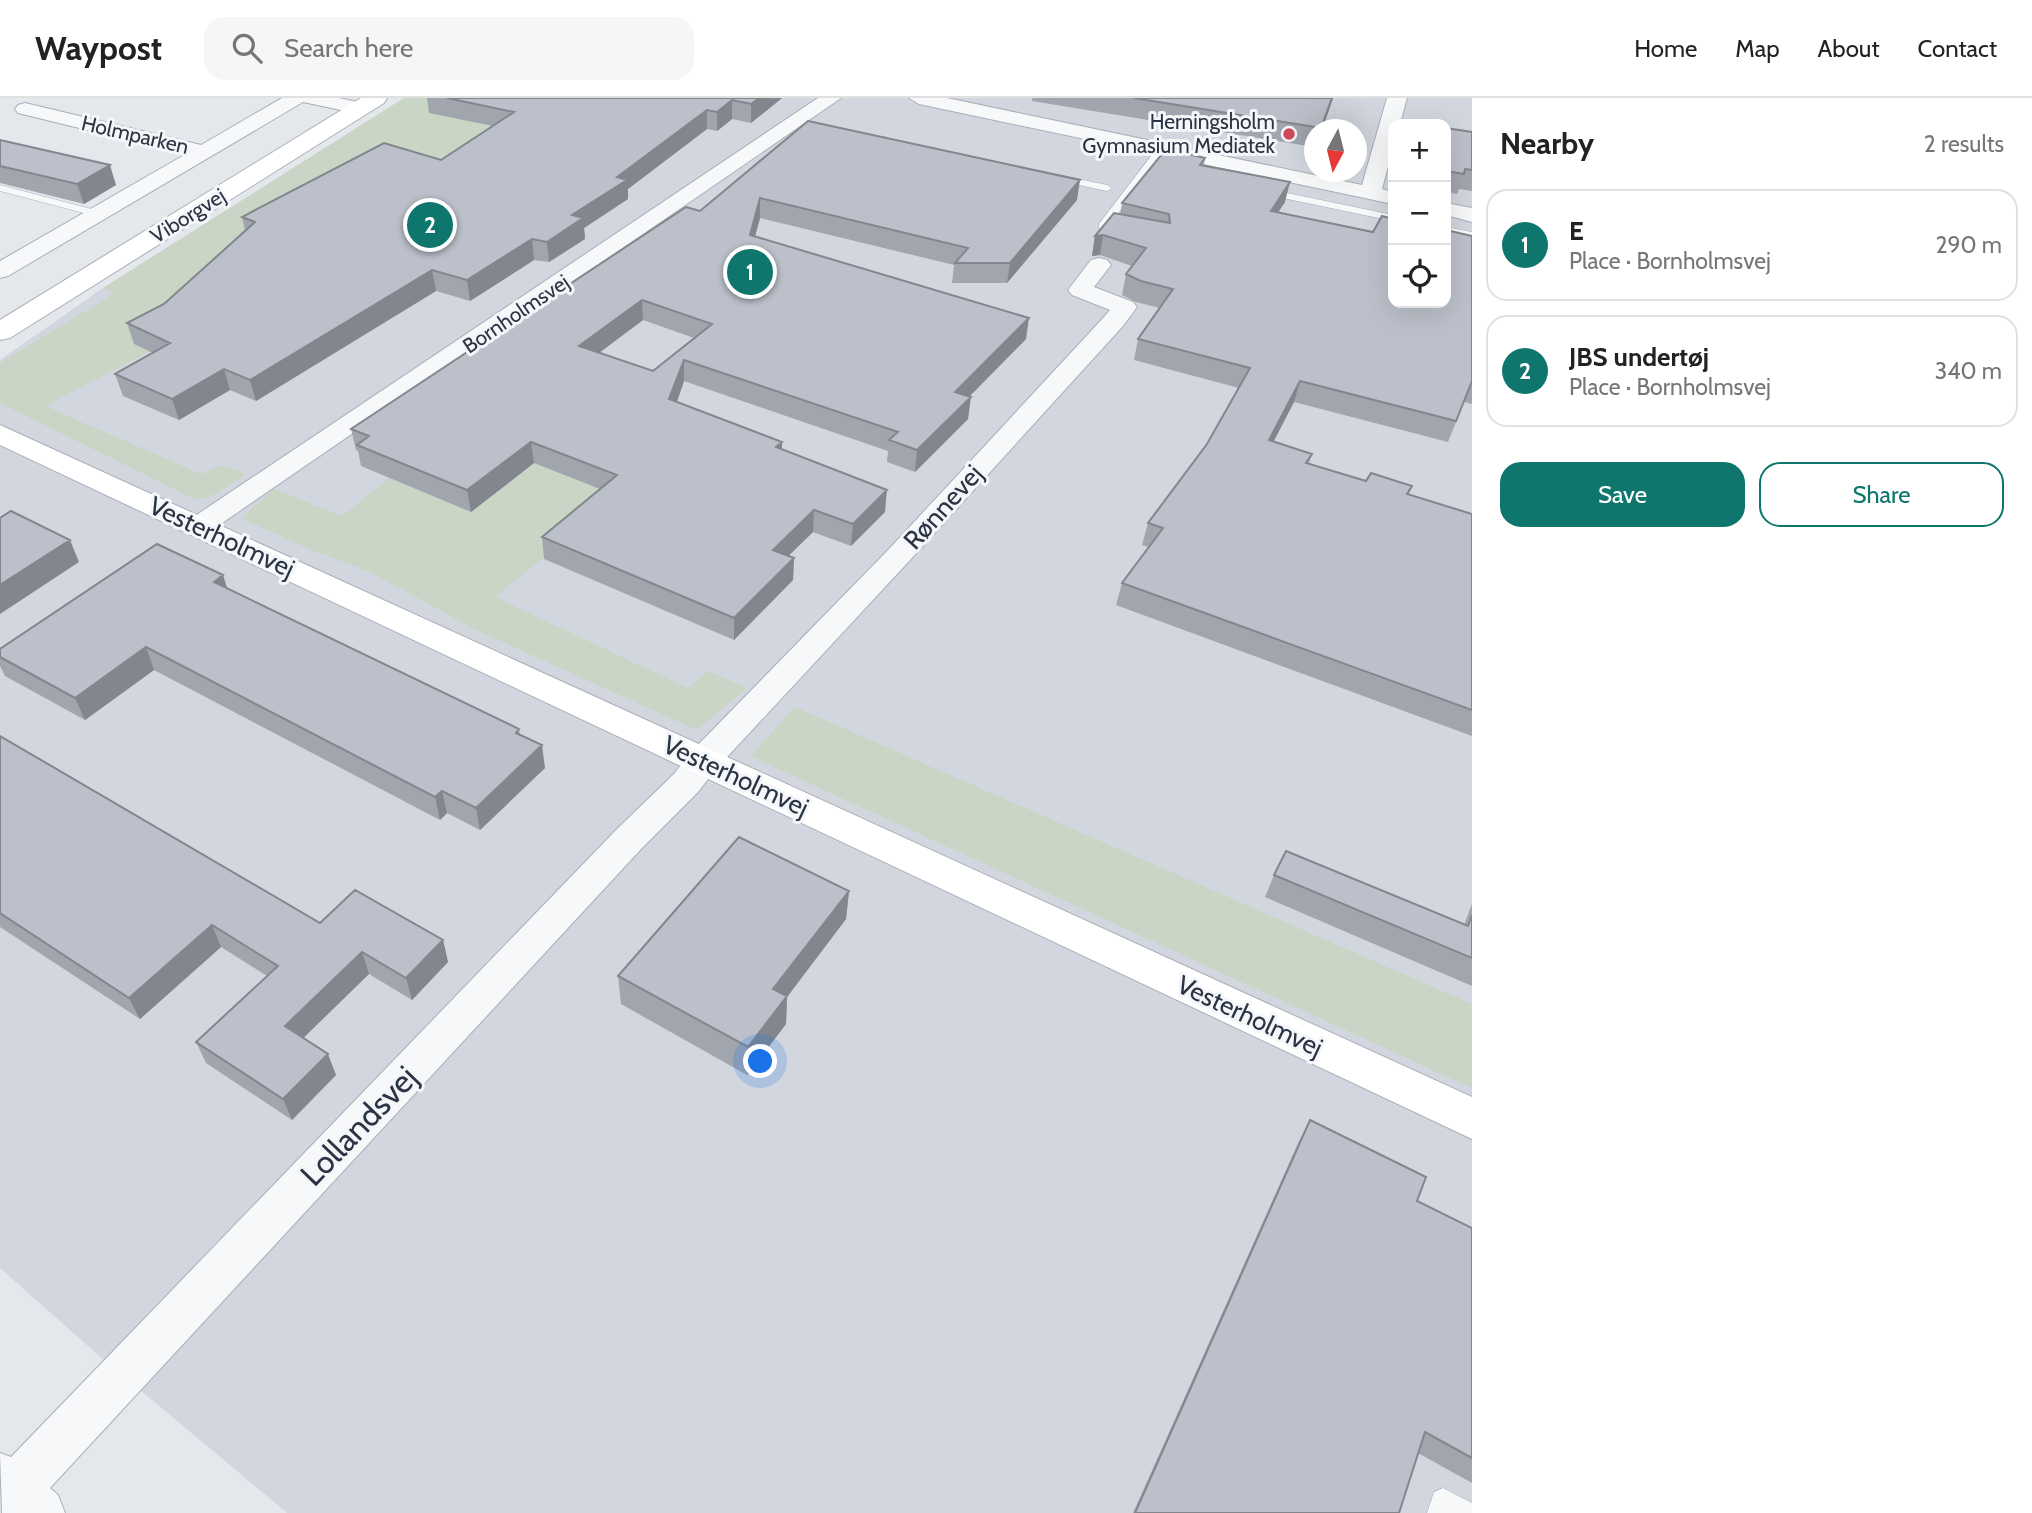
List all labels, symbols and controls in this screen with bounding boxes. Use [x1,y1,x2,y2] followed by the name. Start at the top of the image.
[204,17,694,80] search box
[35,28,162,68] text: Waypost
[228,29,266,67] icon: search
[284,32,413,64] text: Search here
[1634,34,1697,63] text: Home
[1735,34,1780,63] text: Map
[1818,34,1880,63] text: About
[1918,34,1997,63] text: Contact
[1082,109,1276,158] place label: Herningsholm Gymnasium Mediatek
[79,110,191,159] street label: Holmparken
[1304,119,1367,182] north arrow
[1388,119,1451,308] map controls
[1388,119,1451,182] button: +
[1500,125,1594,162] text: Nearby
[1281,126,1297,142] marker: Herningsholm Gymnasium Mediatek
[1924,130,2004,158] text: 2 results
[1388,182,1451,245] button: −
[146,183,230,249] street label: Viborgvej
[407,199,453,251] pin: 2
[1569,215,1584,247] text: E
[1521,231,1529,259] text: 1
[1935,231,2002,259] text: 290 m
[1388,245,1451,308] button: locate
[727,246,773,298] pin: 1
[1569,247,1771,275] text: Place · Bornholmsvej
[458,269,574,359] street label: Bornholmsvej
[1569,341,1709,373] text: JBS undertøj
[1519,357,1531,385] text: 2
[1935,357,2002,385] text: 340 m
[1569,373,1771,401] text: Place · Bornholmsvej
[897,458,989,556] street label: Rønnevej
[1500,462,1745,527] button: Save
[1759,462,2004,527] button: Share
[144,489,300,585] street label: Vesterholmvej
[658,728,814,824] street label: Vesterholmvej
[1172,968,1328,1064] street label: Vesterholmvej
[743,1044,777,1078] your location
[292,1058,425,1194] street label: Lollandsvej

